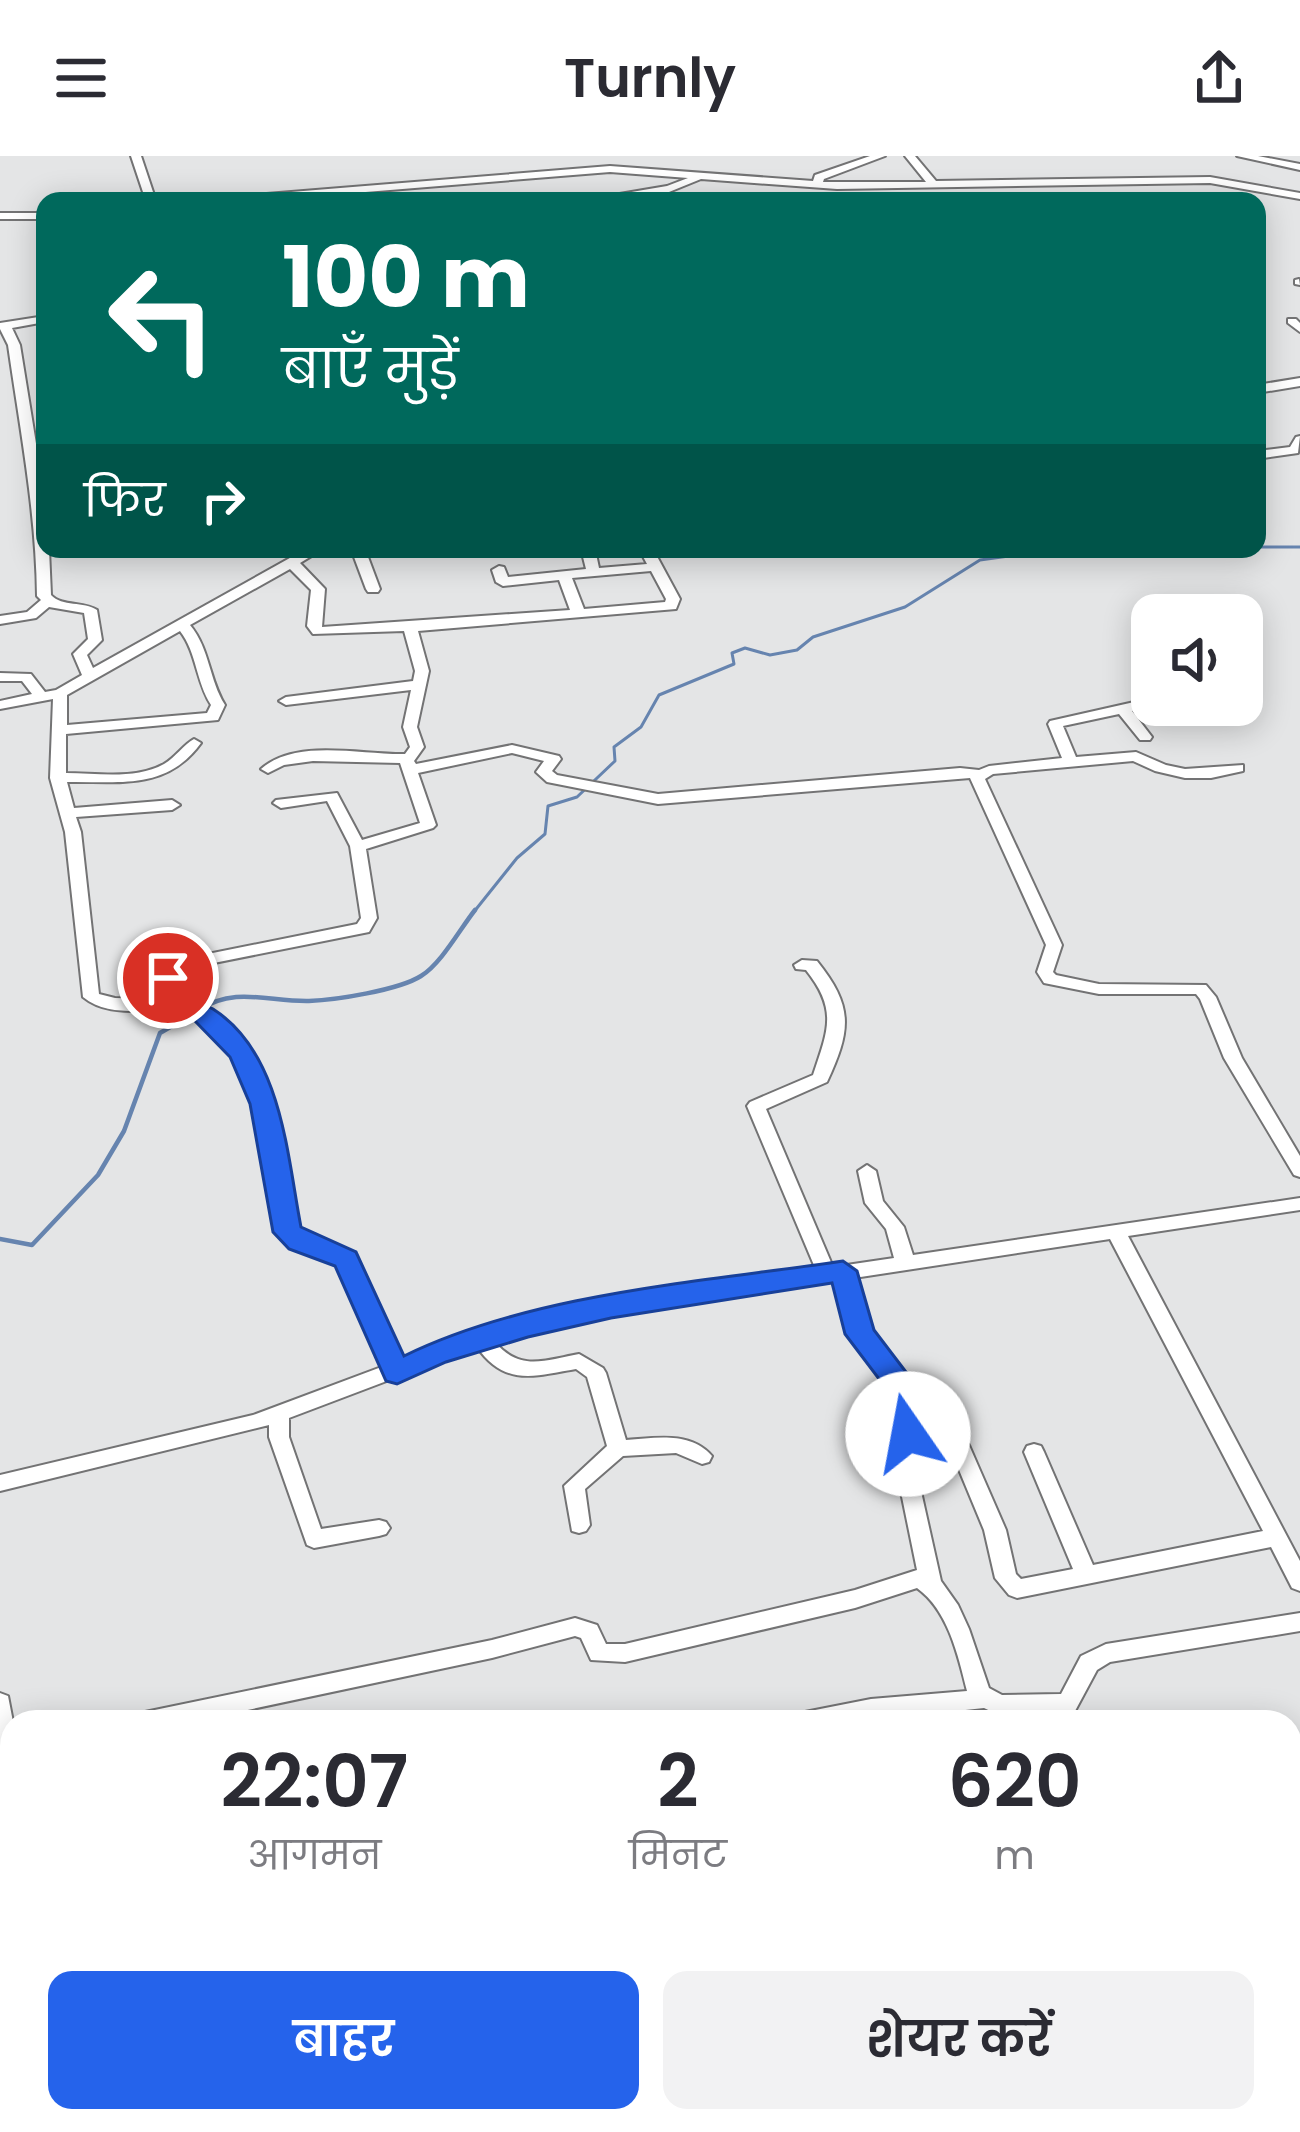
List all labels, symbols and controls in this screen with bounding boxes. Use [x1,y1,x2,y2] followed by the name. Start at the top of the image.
[564,40,736,116] text: Turnly
[48,45,114,111] icon: menu
[1186,45,1252,111] icon: share
[282,219,530,336] text: 100 m
[84,240,240,396] icon: left
[282,331,458,407] text: बाएँ मुड़ें
[190,468,256,534] icon: right
[84,469,166,532] text: फिर
[1131,594,1263,726] map controls
[1131,594,1263,726] button: sound
[117,927,219,1029] pin
[135,945,201,1011] icon: arrive
[845,1371,971,1497] position arrow
[221,1731,408,1832] text: 22:07
[657,1731,698,1832] text: 2
[948,1731,1081,1832] text: 620
[247,1828,381,1883] text: आगमन
[629,1828,727,1883] text: मिनट
[994,1828,1035,1883] text: m
[48,1971,639,2109] button: बाहर
[663,1971,1254,2109] button: शेयर करें

